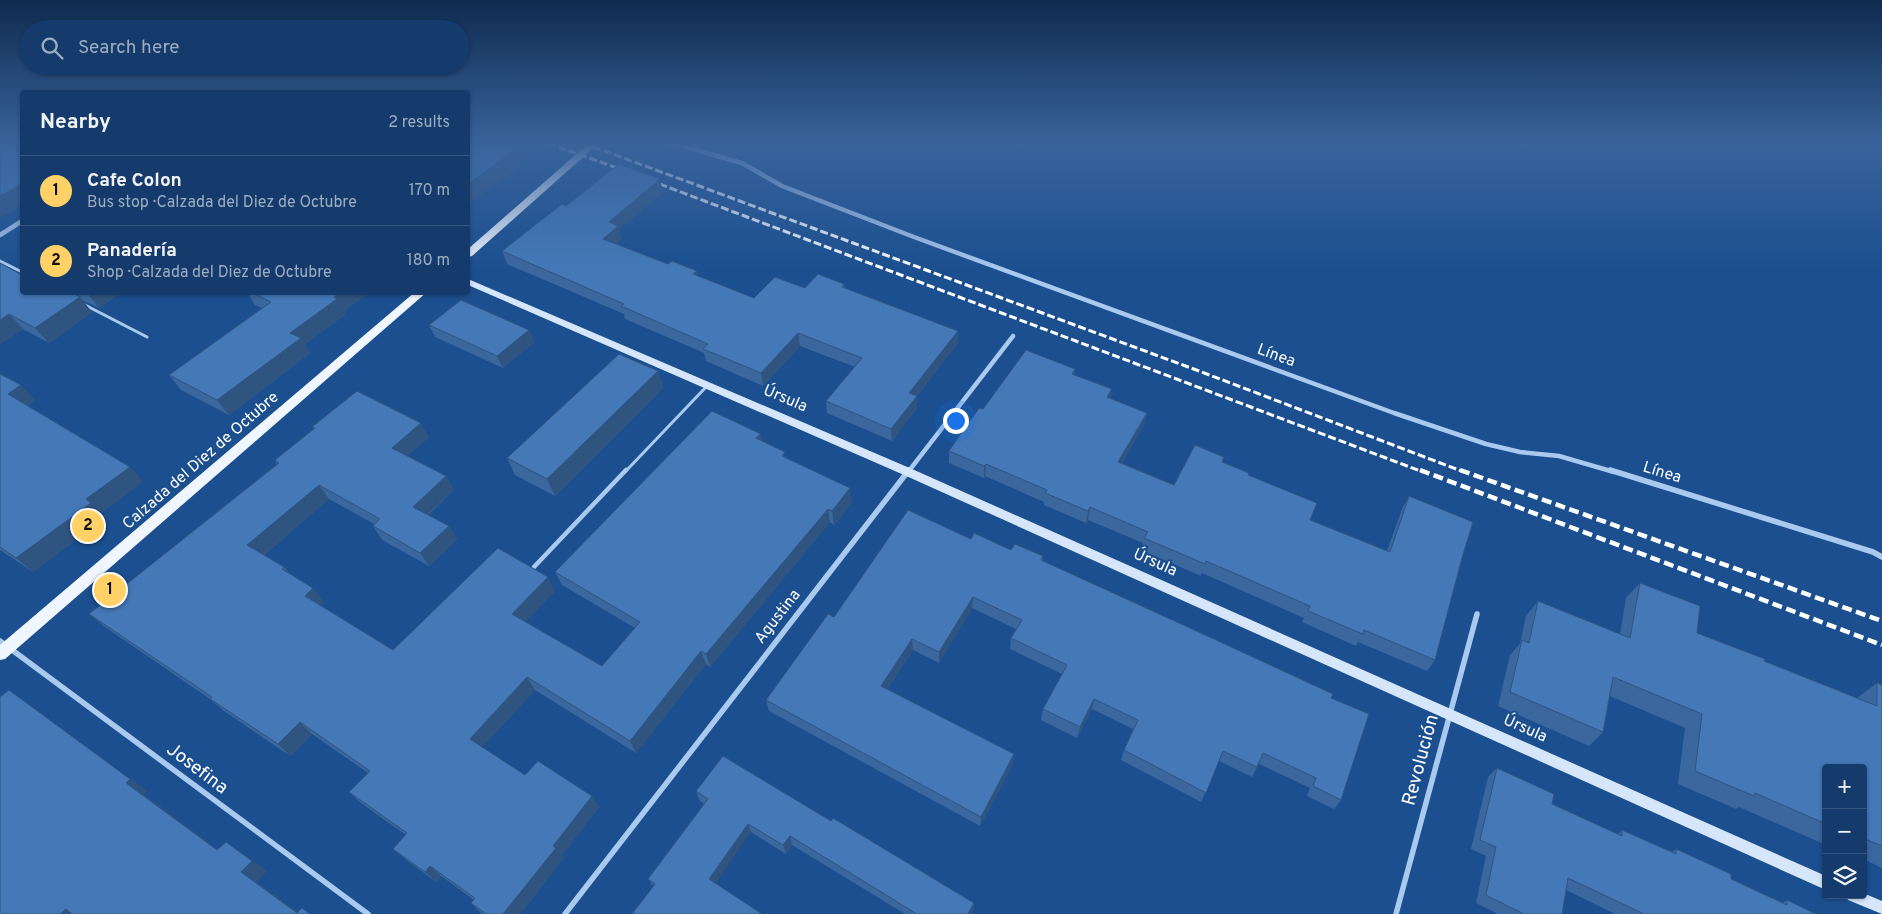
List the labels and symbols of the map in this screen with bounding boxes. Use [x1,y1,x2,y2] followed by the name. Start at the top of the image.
[1254,340,1298,372] street label: Línea
[760,379,811,417] street label: Úrsula
[119,388,283,534] street label: Calzada del Diez de Octubre
[943,408,969,434] your location
[1640,458,1684,488] street label: Línea
[72,507,104,545] pin: 2
[1130,543,1181,582] street label: Úrsula
[94,571,126,609] pin: 1
[751,586,805,648] street label: Agustina
[1500,709,1551,748] street label: Úrsula
[1397,712,1445,808] street label: Revolución
[161,738,233,800] street label: Josefina

